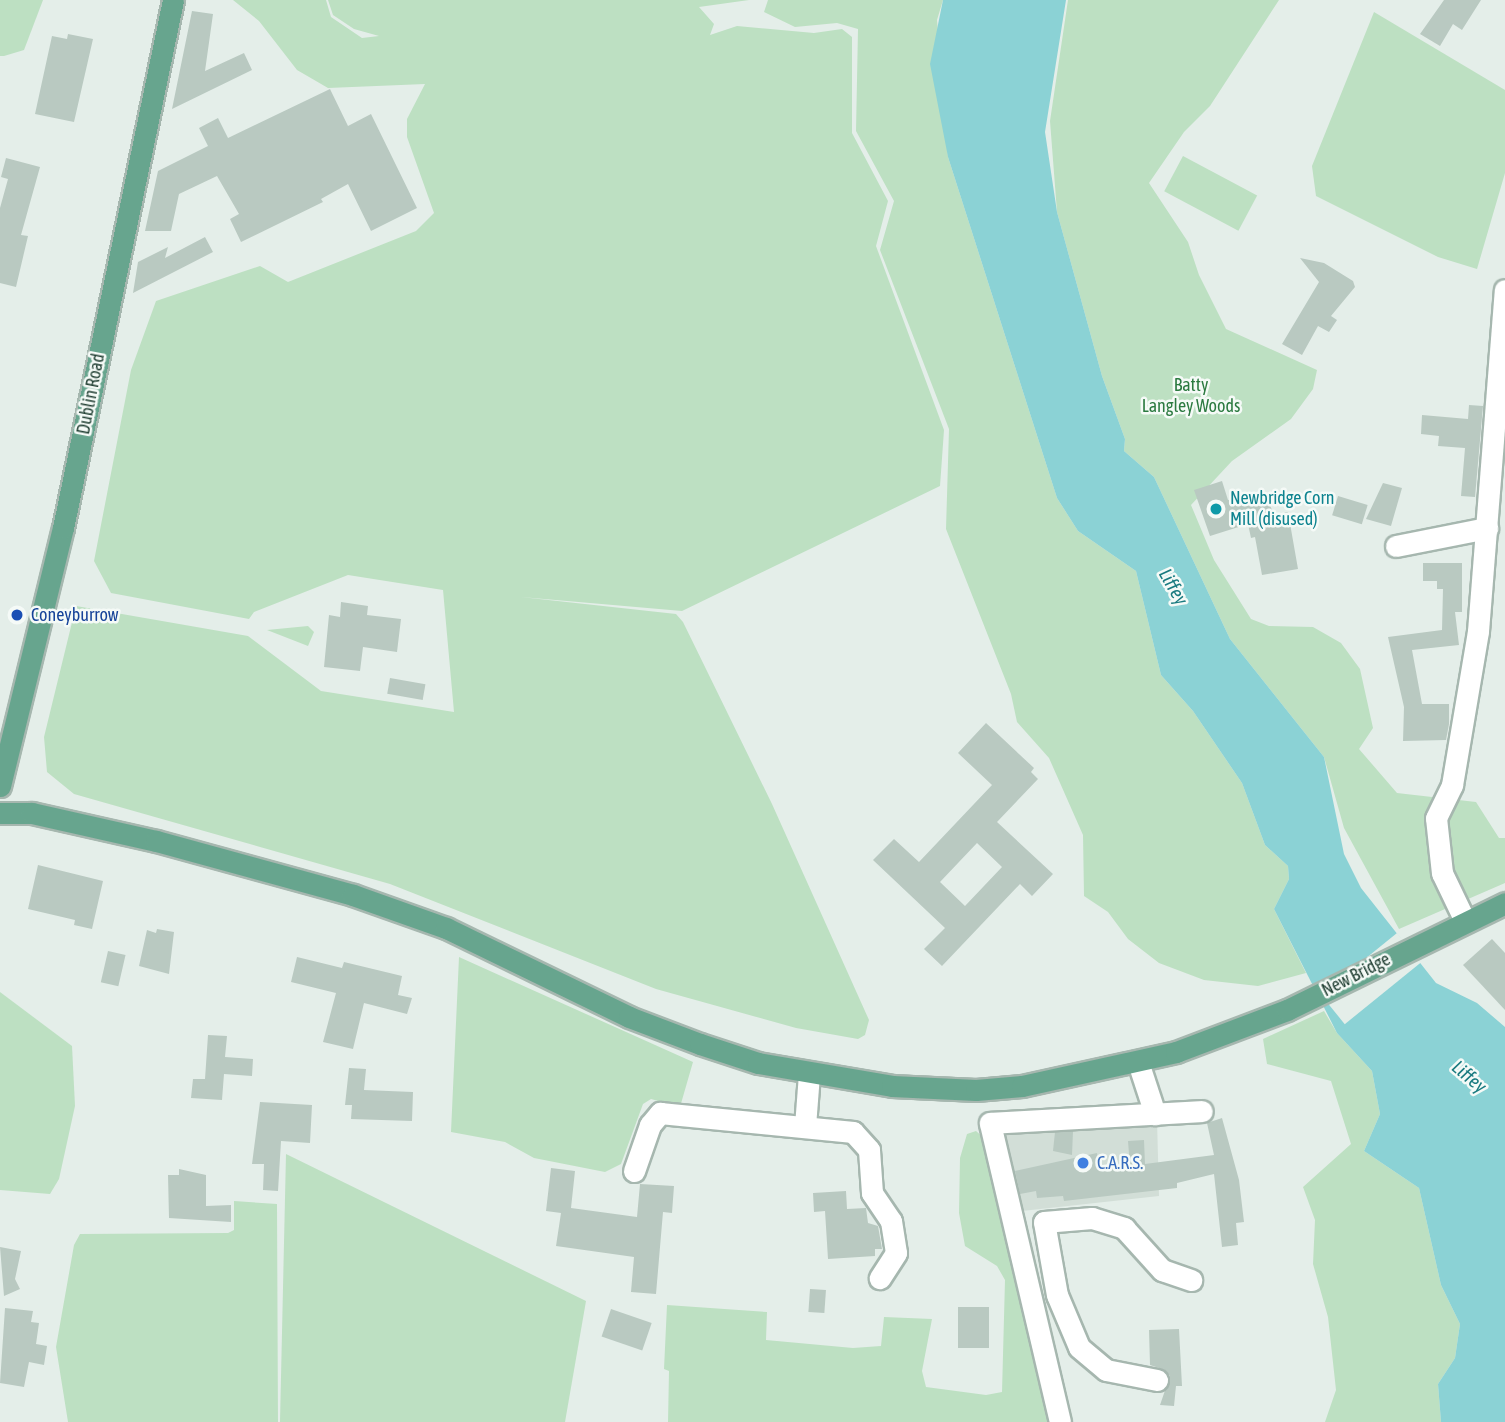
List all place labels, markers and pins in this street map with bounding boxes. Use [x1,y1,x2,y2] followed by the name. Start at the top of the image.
[1230,488,1334,530] place label: Newbridge Corn Mill (disused)
[1208,501,1224,517] marker: Newbridge Corn Mill (disused)
[31,604,119,626] place label: Coneyburrow
[9,607,25,623] marker: Coneyburrow
[1097,1152,1143,1174] place label: C.A.R.S.
[1075,1155,1091,1171] marker: C.A.R.S.

